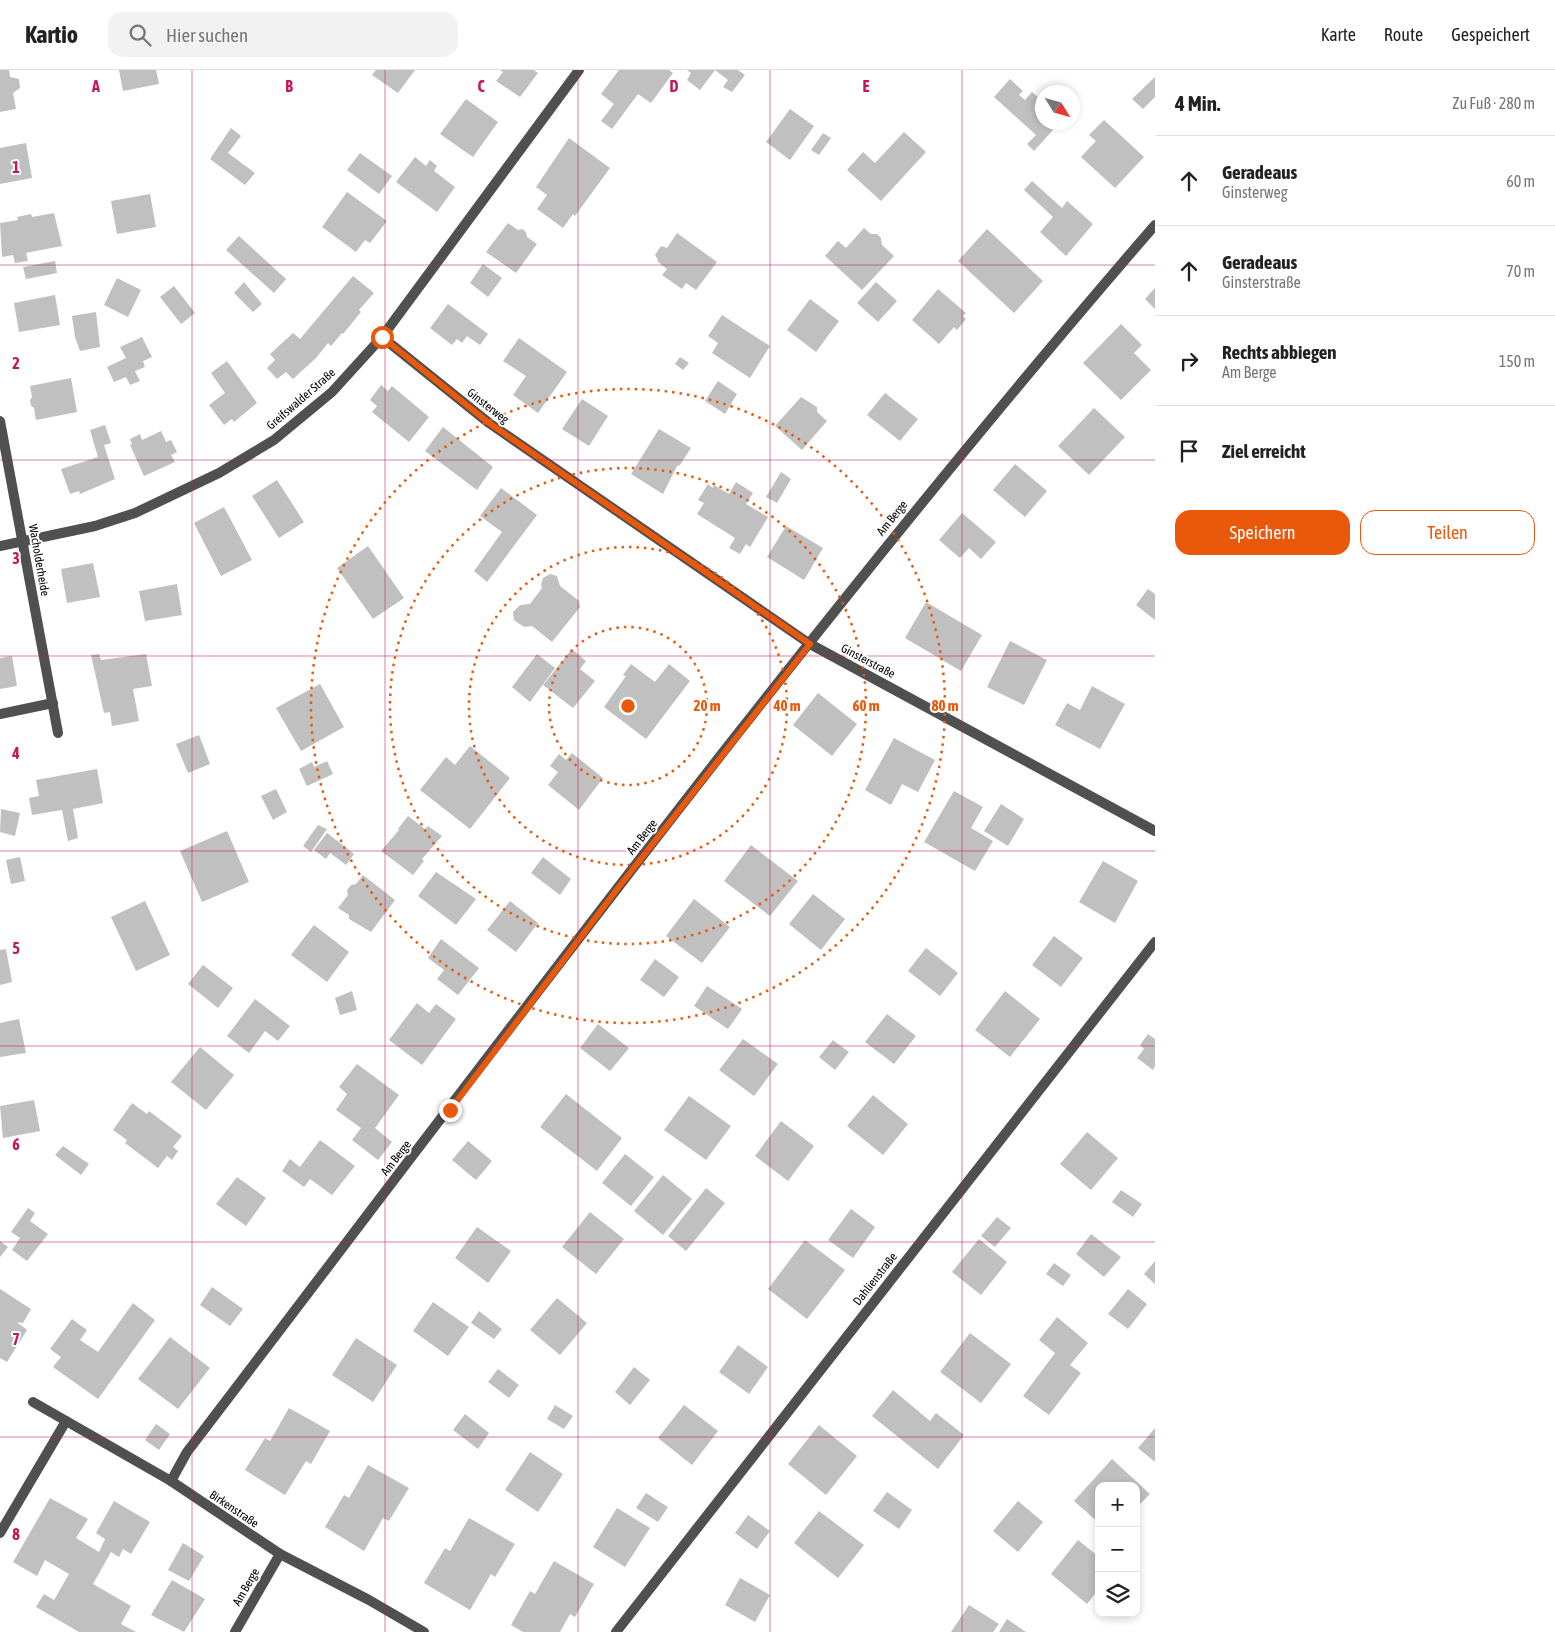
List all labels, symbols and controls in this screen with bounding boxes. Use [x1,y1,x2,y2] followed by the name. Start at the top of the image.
[108,12,458,57] search box
[25,21,78,48] text: Kartio
[126,21,154,49] icon: search
[166,24,248,46] text: Hier suchen
[1321,24,1356,45] text: Karte
[1384,24,1423,45] text: Route
[1451,24,1530,45] text: Gespeichert
[91,77,100,95] text: A
[285,77,293,95] text: B
[477,77,485,95] text: C
[670,77,679,95] text: D
[863,77,870,95] text: E
[1035,85,1080,130] north arrow
[1175,91,1221,115] text: 4 Min.
[1452,94,1535,112] text: Zu Fuß · 280 m
[12,158,20,176] text: 1
[1222,161,1297,183] text: Geradeaus
[1175,167,1203,195] icon: ahead
[1506,172,1535,190] text: 60 m
[1222,183,1288,201] text: Ginsterweg
[1222,251,1297,273] text: Geradeaus
[1175,257,1203,285] icon: ahead
[1506,262,1535,280] text: 70 m
[1222,273,1301,291] text: Ginsterstraße
[371,326,394,349] route start
[1222,341,1337,363] text: Rechts abbiegen
[1175,347,1203,375] icon: right
[1499,352,1535,370] text: 150 m
[12,354,20,372] text: 2
[1222,363,1276,381] text: Am Berge
[264,365,338,433] street label: Greifswalder Straße
[464,385,512,427] street label: Ginsterweg
[1175,437,1203,465] icon: arrive
[1222,440,1306,462] text: Ziel erreicht
[874,498,910,538] street label: Am Berge
[1175,510,1350,555] button: Speichern
[1360,510,1535,555] button: Teilen
[26,523,52,597] street label: Wacholderheide
[12,549,20,567] text: 3
[839,641,897,681] street label: Ginsterstraße
[619,697,637,715] centre of rings
[694,697,721,714] text: 20 m
[773,697,801,714] text: 40 m
[853,697,880,714] text: 60 m
[932,697,959,714] text: 80 m
[11,744,20,762] text: 4
[624,817,660,857] street label: Am Berge
[12,939,20,957] text: 5
[439,1099,462,1122] route end
[12,1135,20,1153] text: 6
[378,1138,414,1178] street label: Am Berge
[850,1250,900,1308] street label: Dahlienstraße
[12,1330,20,1348] text: 7
[1095,1482,1140,1617] map controls
[1095,1482,1140,1527] button: +
[207,1488,261,1530] street label: Birkenstraße
[12,1525,20,1543] text: 8
[1095,1527,1140,1572] button: −
[230,1566,262,1608] street label: Am Berge
[1095,1572,1140,1617] button: layers

